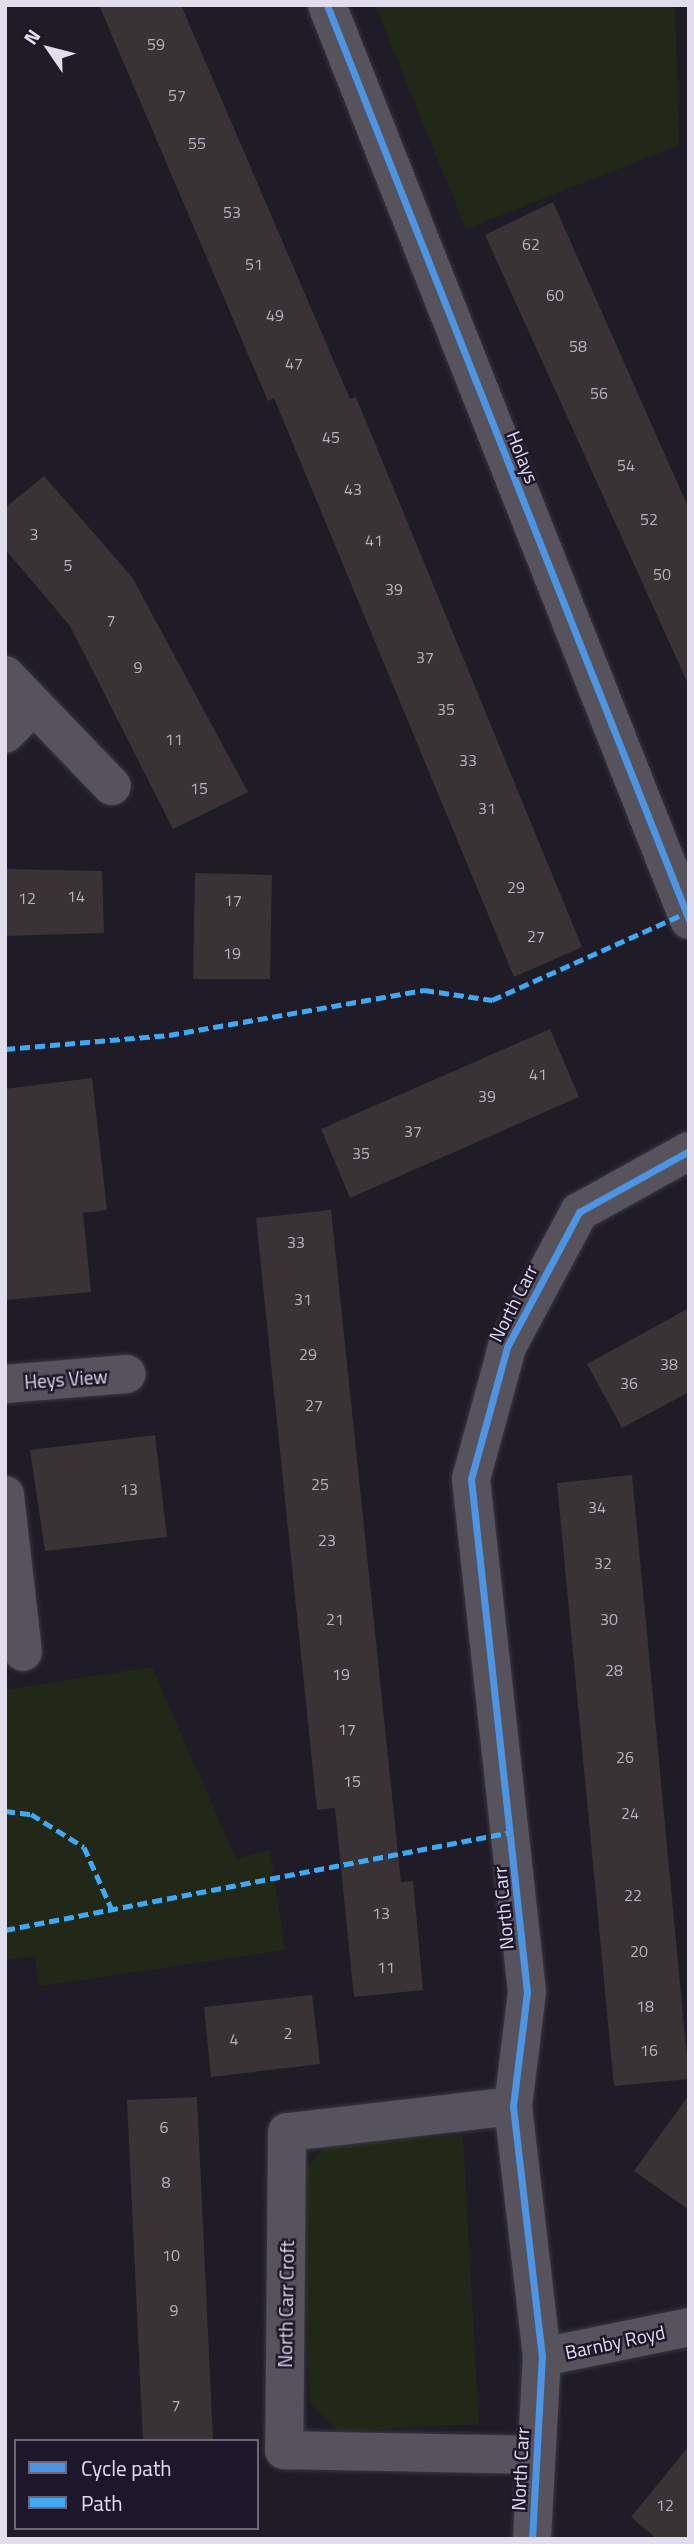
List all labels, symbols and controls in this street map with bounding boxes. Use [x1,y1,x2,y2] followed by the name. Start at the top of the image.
[14,14,84,84] north arrow
[16,23,47,50] text: N
[147,34,165,54] house number: 59
[168,85,186,105] house number: 57
[188,133,206,153] house number: 55
[223,202,241,222] house number: 53
[522,234,540,254] house number: 62
[245,254,263,274] house number: 51
[546,285,564,305] house number: 60
[266,305,284,325] house number: 49
[569,336,587,356] house number: 58
[285,353,303,373] house number: 47
[590,383,608,403] house number: 56
[322,427,340,447] house number: 45
[502,427,544,487] street label: Holays
[617,455,635,475] house number: 54
[344,479,362,499] house number: 43
[640,509,658,529] house number: 52
[30,524,38,544] house number: 3
[365,530,383,550] house number: 41
[64,555,72,575] house number: 5
[653,564,671,584] house number: 50
[385,579,403,599] house number: 39
[107,610,115,630] house number: 7
[416,647,434,667] house number: 37
[134,657,142,677] house number: 9
[437,699,455,719] house number: 35
[165,729,183,749] house number: 11
[459,750,477,770] house number: 33
[190,778,208,798] house number: 15
[478,798,496,818] house number: 31
[507,877,525,897] house number: 29
[67,886,85,906] house number: 14
[18,888,36,908] house number: 12
[224,890,242,910] house number: 17
[527,926,545,946] house number: 27
[223,943,241,963] house number: 19
[529,1064,547,1084] house number: 41
[478,1086,496,1106] house number: 39
[404,1121,422,1141] house number: 37
[352,1143,370,1163] house number: 35
[287,1232,305,1252] house number: 33
[484,1261,542,1345] street label: North Carr
[294,1289,312,1309] house number: 31
[299,1344,317,1364] house number: 29
[660,1354,678,1374] house number: 38
[24,1365,108,1393] street label: Heys View
[620,1373,638,1393] house number: 36
[305,1395,323,1415] house number: 27
[311,1474,329,1494] house number: 25
[120,1479,138,1499] house number: 13
[588,1497,606,1517] house number: 34
[318,1530,336,1550] house number: 23
[594,1553,612,1573] house number: 32
[326,1609,344,1629] house number: 21
[600,1609,618,1629] house number: 30
[605,1660,623,1680] house number: 28
[332,1664,350,1684] house number: 19
[338,1719,356,1739] house number: 17
[616,1747,634,1767] house number: 26
[343,1771,361,1791] house number: 15
[621,1803,639,1823] house number: 24
[488,1865,518,1951] street label: North Carr
[624,1885,642,1905] house number: 22
[372,1903,390,1923] house number: 13
[630,1941,648,1961] house number: 20
[377,1957,395,1977] house number: 11
[636,1996,654,2016] house number: 18
[284,2023,292,2043] house number: 2
[230,2029,238,2049] house number: 4
[640,2040,658,2060] house number: 16
[160,2117,168,2137] house number: 6
[162,2172,170,2192] house number: 8
[273,2240,299,2368] street label: North Carr Croft
[162,2245,180,2265] house number: 10
[170,2300,178,2320] house number: 9
[563,2320,667,2364] street label: Barnby Royd
[172,2395,180,2415] house number: 7
[506,2427,534,2511] street label: North Carr
[14,2439,259,2530] legend
[81,2452,172,2484] text: Cycle path
[81,2487,123,2519] text: Path
[656,2495,674,2515] house number: 12

